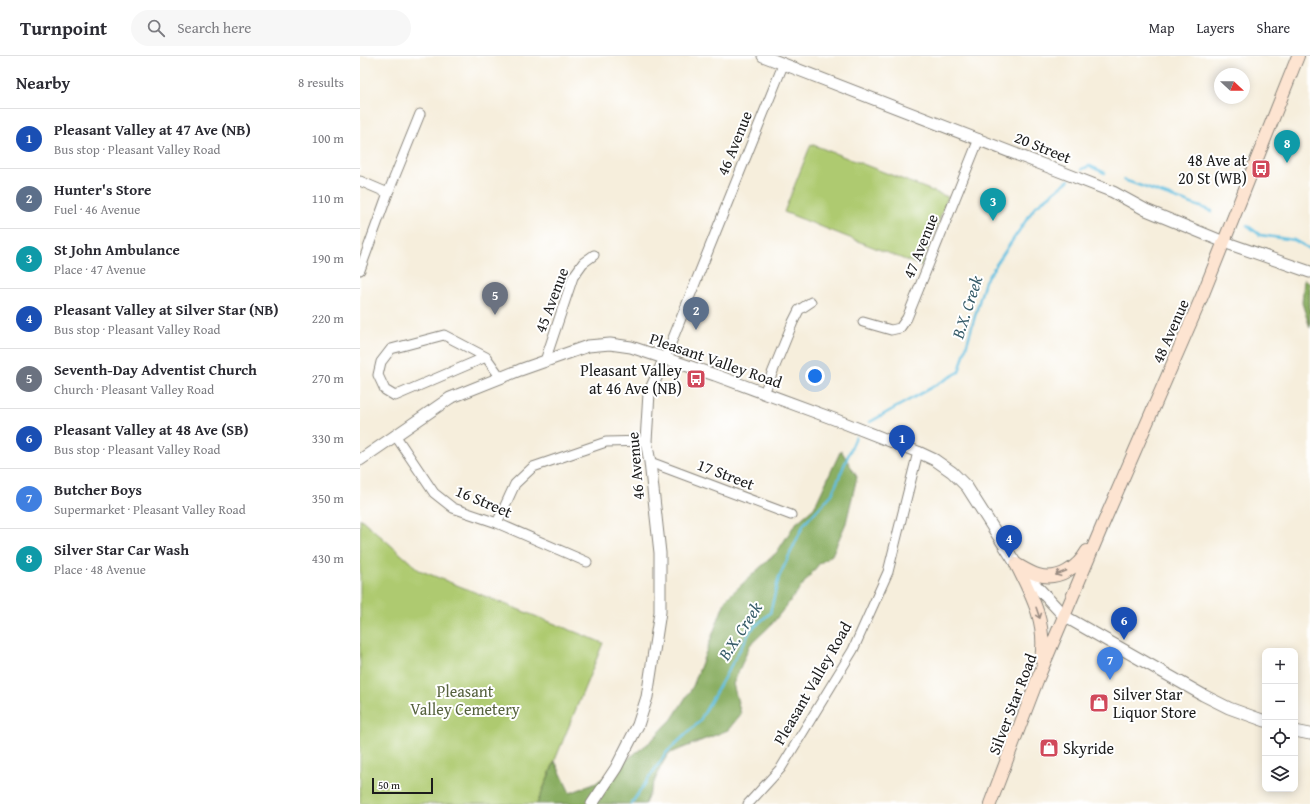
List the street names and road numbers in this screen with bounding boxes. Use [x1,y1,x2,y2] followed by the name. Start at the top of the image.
[710,107,758,179] street label: 46 Avenue
[1011,125,1075,169] street label: 20 Street
[896,210,944,282] street label: 47 Avenue
[528,264,574,336] street label: 45 Avenue
[1145,295,1195,367] street label: 48 Avenue
[646,326,786,394] street label: Pleasant Valley Road
[620,431,650,501] street label: 46 Avenue
[694,452,758,496] street label: 17 Street
[452,478,516,524] street label: 16 Street
[767,617,857,749] street label: Pleasant Valley Road
[982,649,1042,758] street label: Silver Star Road

